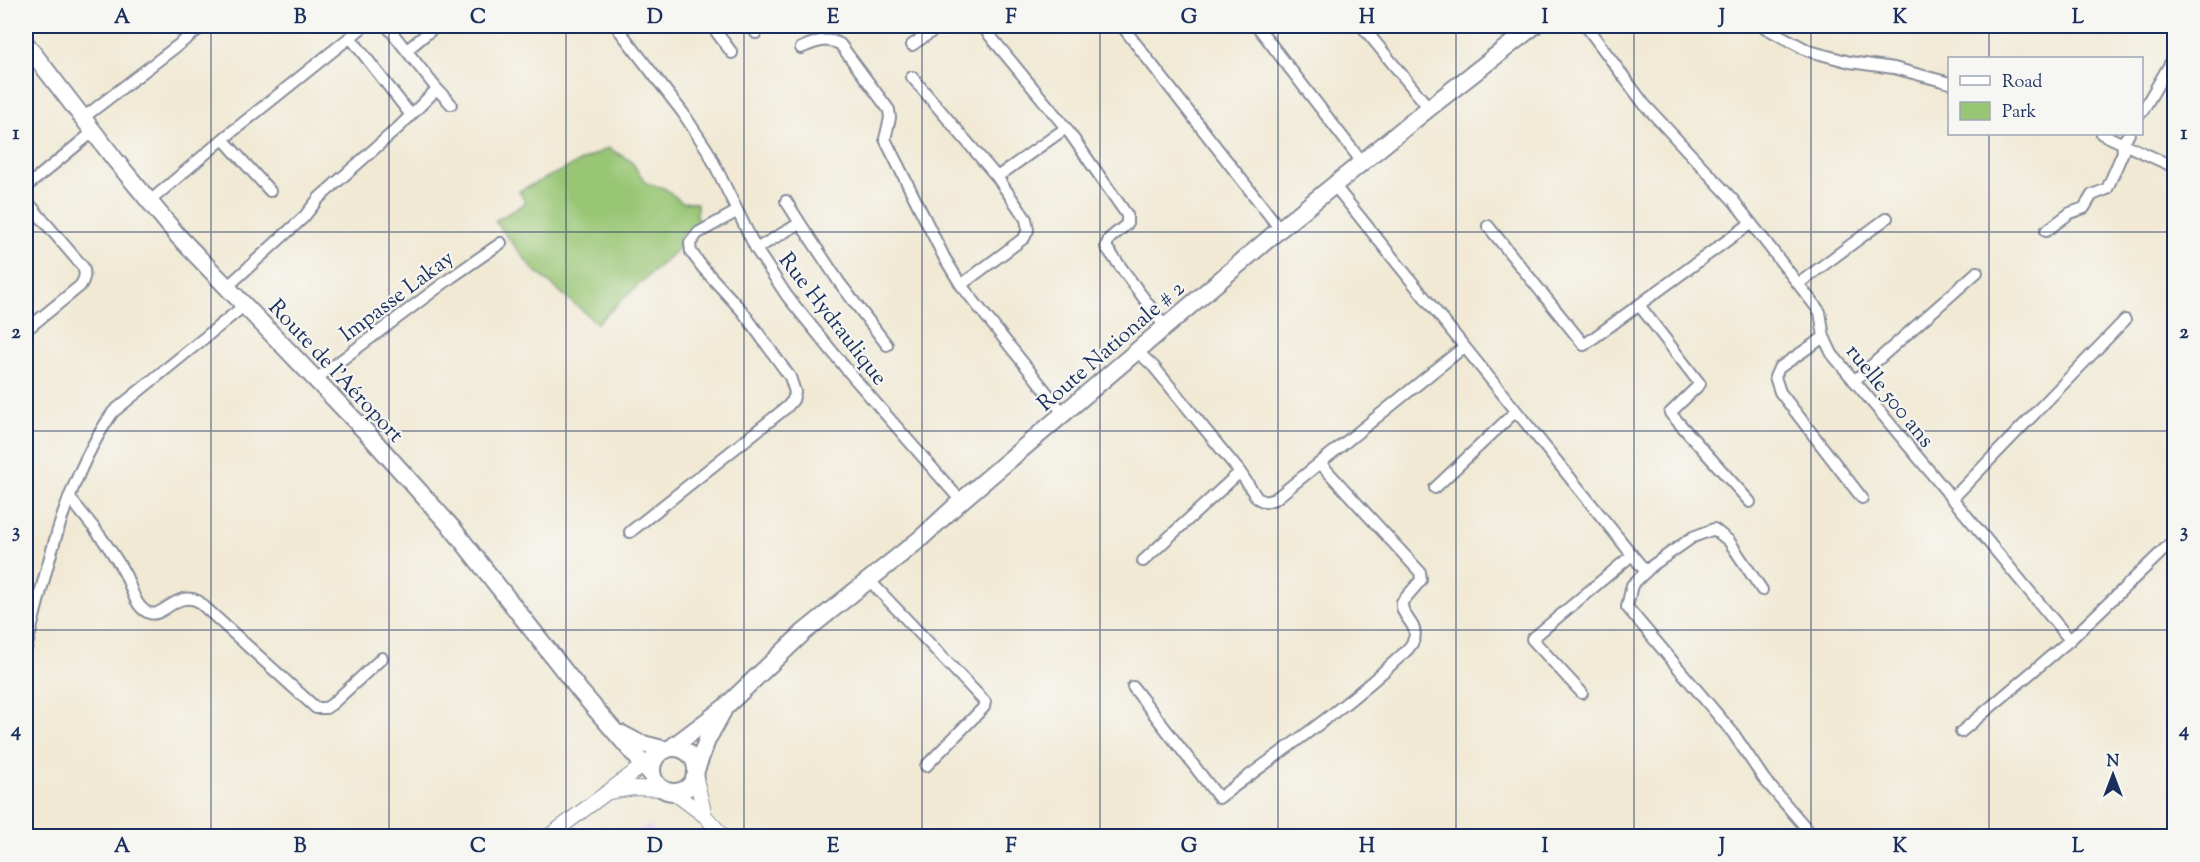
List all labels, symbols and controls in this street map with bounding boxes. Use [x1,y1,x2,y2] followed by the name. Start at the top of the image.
[114,4,131,33] text: A
[294,4,307,33] text: B
[470,4,486,33] text: C
[647,4,663,33] text: D
[827,4,840,33] text: E
[1005,4,1017,33] text: F
[1181,4,1198,33] text: G
[1359,4,1375,33] text: H
[1542,4,1549,33] text: I
[1717,4,1725,33] text: J
[1893,4,1908,33] text: K
[2072,4,2085,33] text: L
[1948,57,2143,135] legend
[2002,70,2042,96] text: Road
[2002,100,2037,126] text: Park
[13,120,20,149] text: 1
[2181,120,2188,149] text: 1
[334,244,462,351] street label: Impasse Lakay
[769,247,894,393] street label: Rue Hydraulique
[1031,274,1193,420] street label: Route Nationale # 2
[260,293,410,451] street label: Route de l’Aéroport
[11,319,21,348] text: 2
[2179,319,2189,348] text: 2
[1837,338,1941,456] street label: ruelle 500 ans
[12,518,20,547] text: 3
[2180,518,2188,547] text: 3
[10,717,21,746] text: 4
[2178,717,2189,746] text: 4
[2083,745,2143,805] north arrow
[2107,751,2120,774] text: N
[114,833,131,862] text: A
[294,833,307,862] text: B
[470,833,486,862] text: C
[647,833,663,862] text: D
[827,833,840,862] text: E
[1005,833,1017,862] text: F
[1181,833,1198,862] text: G
[1359,833,1375,862] text: H
[1542,833,1549,862] text: I
[1717,833,1725,862] text: J
[1893,833,1908,862] text: K
[2072,833,2085,862] text: L

